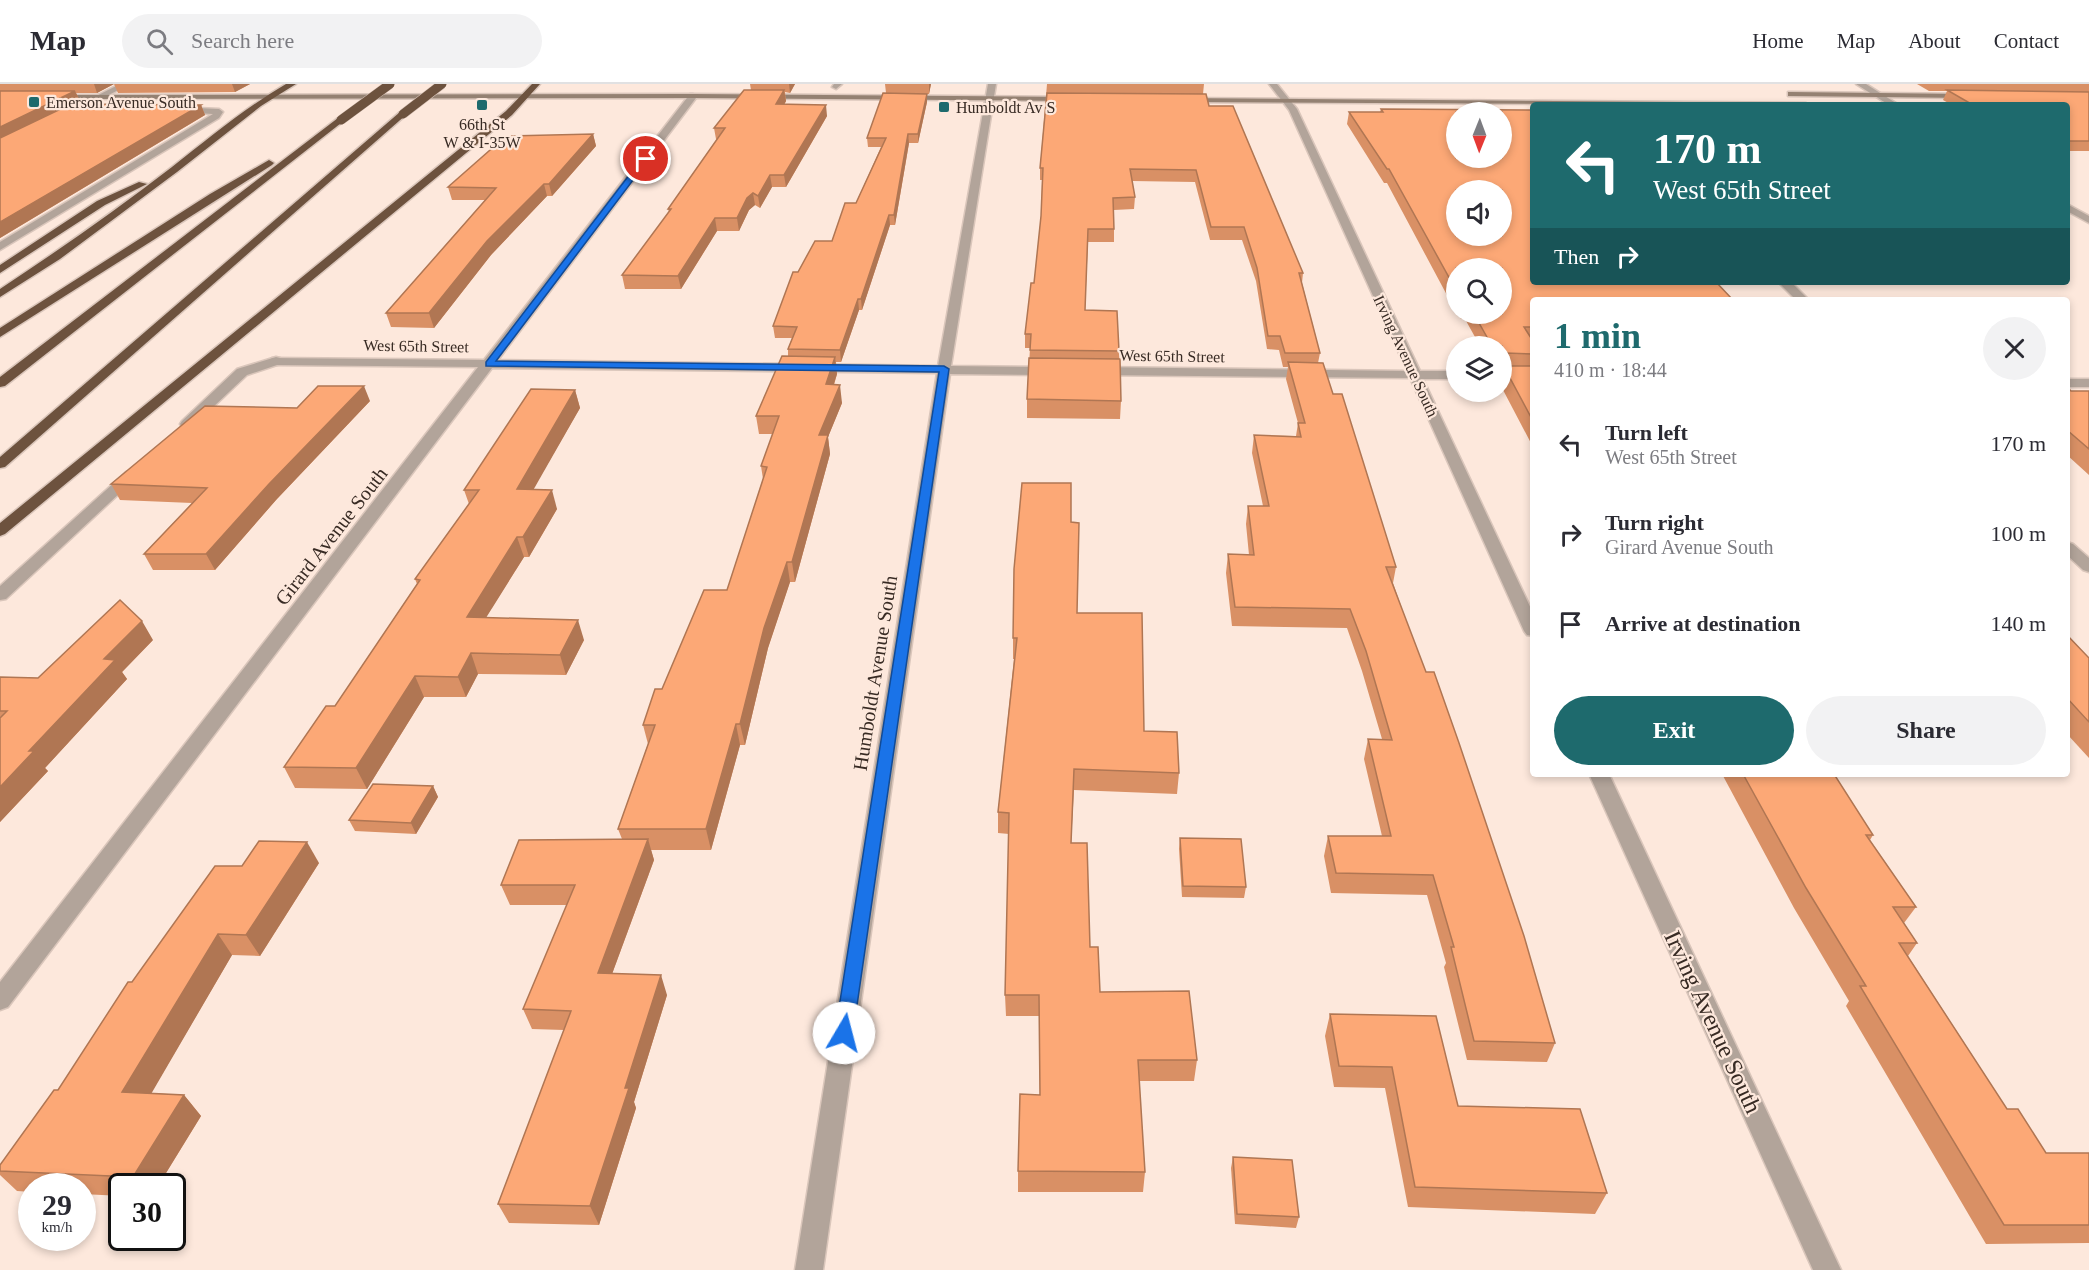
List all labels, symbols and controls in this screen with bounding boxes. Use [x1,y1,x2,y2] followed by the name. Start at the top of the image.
[122,14,542,68] search box
[30,25,86,56] text: Map
[143,25,176,58] icon: search
[191,28,294,53] text: Search here
[1752,29,1804,53] text: Home
[1837,29,1875,53] text: Map
[1908,29,1961,53] text: About
[1994,29,2059,53] text: Contact
[46,94,196,111] place label: Emerson Avenue South
[27,95,41,109] marker: Emerson Avenue South
[475,98,489,112] marker: 66th St W & I-35W
[956,99,1055,116] place label: Humboldt Av S
[937,100,951,114] marker: Humboldt Av S
[1446,102,1512,168] north arrow
[1446,102,1512,402] map controls
[443,116,521,151] place label: 66th St W & I-35W
[1554,126,1632,204] icon: left
[1653,126,1762,172] text: 170 m
[620,133,671,184] pin
[629,142,662,175] icon: arrive
[1653,175,1831,205] text: West 65th Street
[1446,180,1512,246] button: sound
[1611,240,1644,273] icon: right
[1554,244,1599,269] text: Then
[1446,258,1512,324] button: search
[1369,293,1442,420] street label: Irving Avenue South
[1554,316,1641,356] text: 1 min
[1983,317,2046,380] button: close
[1446,336,1512,402] button: layers
[363,337,469,355] street label: West 65th Street
[1119,347,1225,365] street label: West 65th Street
[1554,359,1667,381] text: 410 m · 18:44
[1605,420,1688,445] text: Turn left
[1554,428,1587,461] icon: left
[1990,431,2046,456] text: 170 m
[1605,446,1737,468] text: West 65th Street
[270,463,392,609] street label: Girard Avenue South
[1605,510,1704,535] text: Turn right
[1554,518,1587,551] icon: right
[1990,521,2046,546] text: 100 m
[1605,536,1774,558] text: Girard Avenue South
[849,574,901,772] street label: Humboldt Avenue South
[1554,608,1587,641] icon: arrive
[1605,611,1801,636] text: Arrive at destination
[1990,611,2046,636] text: 140 m
[1554,696,1794,765] button: Exit
[1806,696,2046,765] button: Share
[1659,927,1767,1117] street label: Irving Avenue South
[812,1001,876,1065] position arrow
[108,1173,186,1251] speed limit sign: 30
[42,1188,72,1221] text: 29
[42,1219,72,1235] text: km/h

